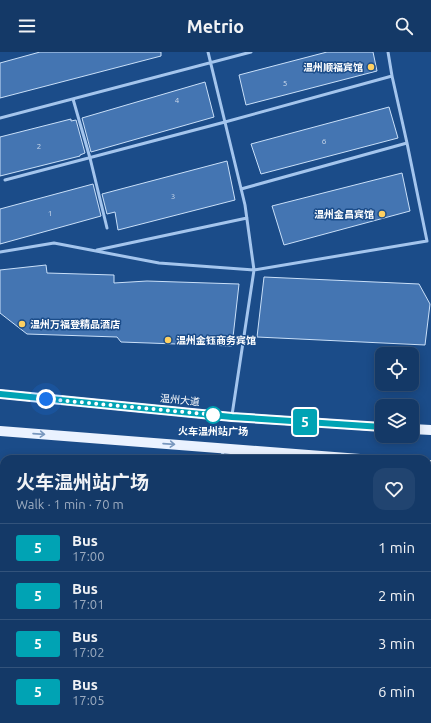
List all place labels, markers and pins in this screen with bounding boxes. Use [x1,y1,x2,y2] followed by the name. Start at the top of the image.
[303,61,363,73] place label: 温州顺福宾馆
[366,62,376,72] marker: 温州顺福宾馆
[314,208,374,220] place label: 温州金昌宾馆
[377,209,387,219] marker: 温州金昌宾馆
[30,318,120,330] place label: 温州万福登精品酒店
[17,319,27,329] marker: 温州万福登精品酒店
[176,334,256,346] place label: 温州金钰商务宾馆
[163,335,173,345] marker: 温州金钰商务宾馆
[204,406,222,424] marker: 火车温州站广场
[178,425,248,437] place label: 火车温州站广场

